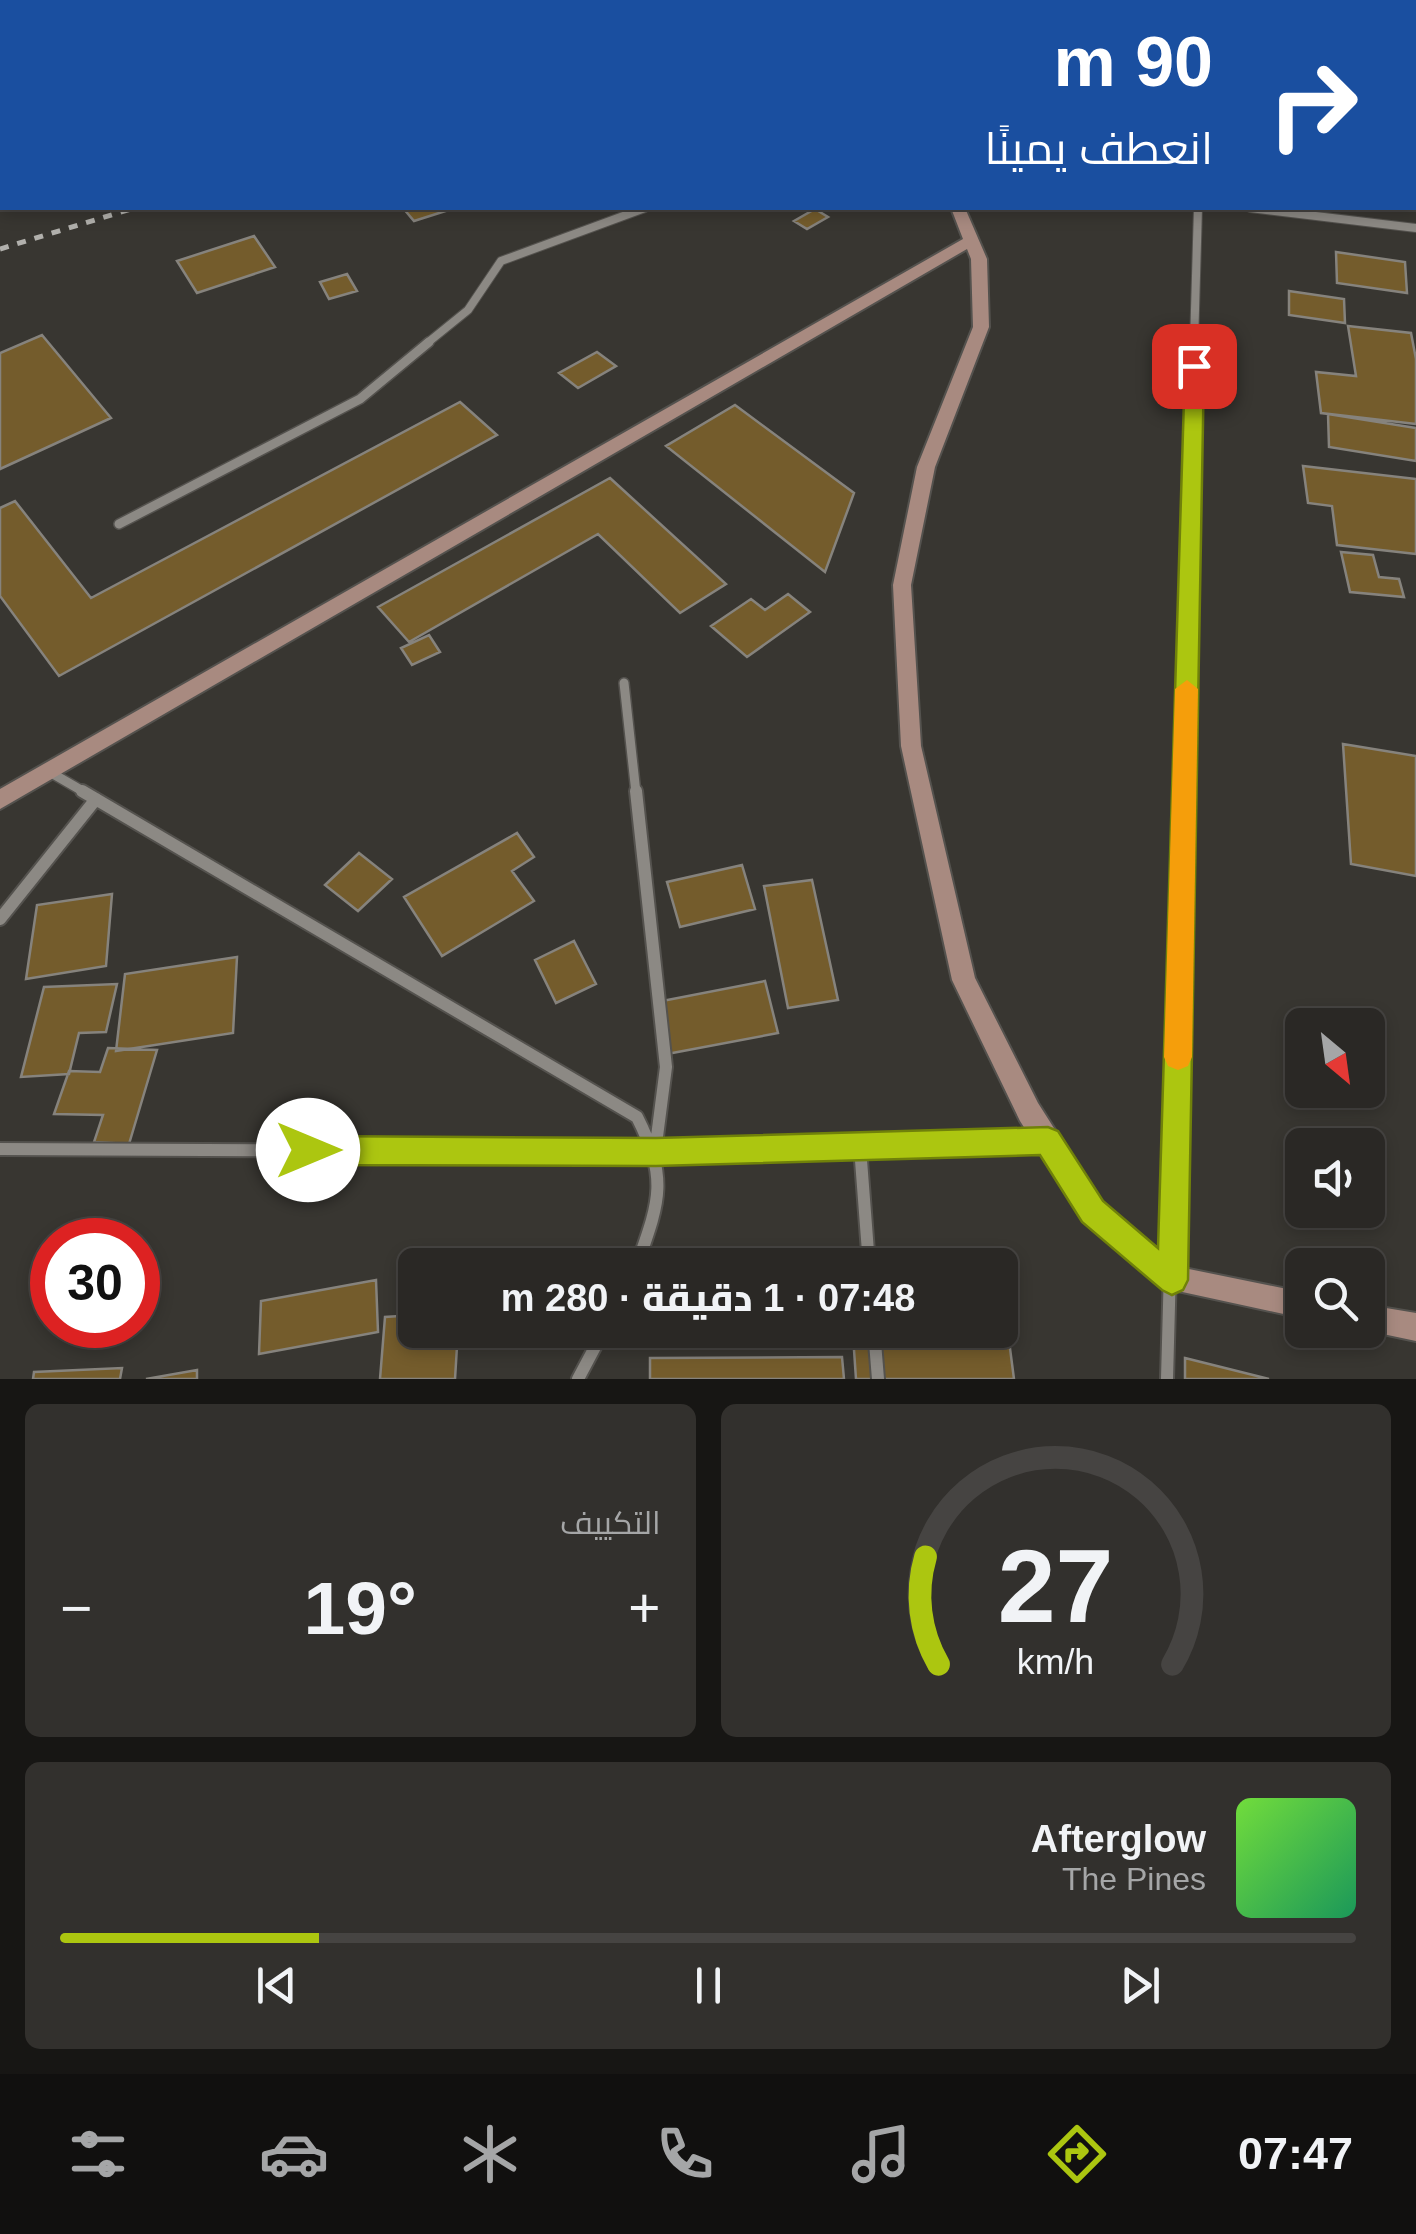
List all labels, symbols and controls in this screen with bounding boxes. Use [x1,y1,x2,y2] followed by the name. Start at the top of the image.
[1053,23,1213,101] text: 90 m
[1248,40,1378,170] icon: right
[984,123,1213,174] text: انعطف يمينًا
[1152,324,1237,409] pin
[1167,339,1222,394] icon: arrive
[1285,1008,1385,1108] north arrow
[1285,1008,1385,1348] map controls
[256,1098,360,1202] position arrow
[1285,1128,1385,1228] button: sound
[30,1218,160,1348] speed limit sign: 30
[1285,1248,1385,1348] button: search
[501,1277,915,1319] text: 07:48 · 1 دقيقة · 280 m
[560,1505,661,1541] text: التكييف
[998,1528,1114,1644] text: 27
[304,1566,417,1650] text: 19°
[60,1577,92,1639] text: −
[628,1577,660,1639] text: +
[1017,1642,1094,1682] text: km/h
[1031,1818,1206,1860] text: Afterglow
[1062,1861,1206,1897] text: The Pines
[249,1958,304,2013] icon: previous
[681,1958,736,2013] icon: pause
[1113,1958,1168,2013] icon: next
[63,2119,133,2189] icon: filters
[259,2119,329,2189] icon: car
[455,2119,525,2189] icon: climate
[650,2119,720,2189] icon: phone
[846,2119,916,2189] icon: music
[1042,2119,1112,2189] icon: directions
[1238,2128,1353,2179] text: 07:47

